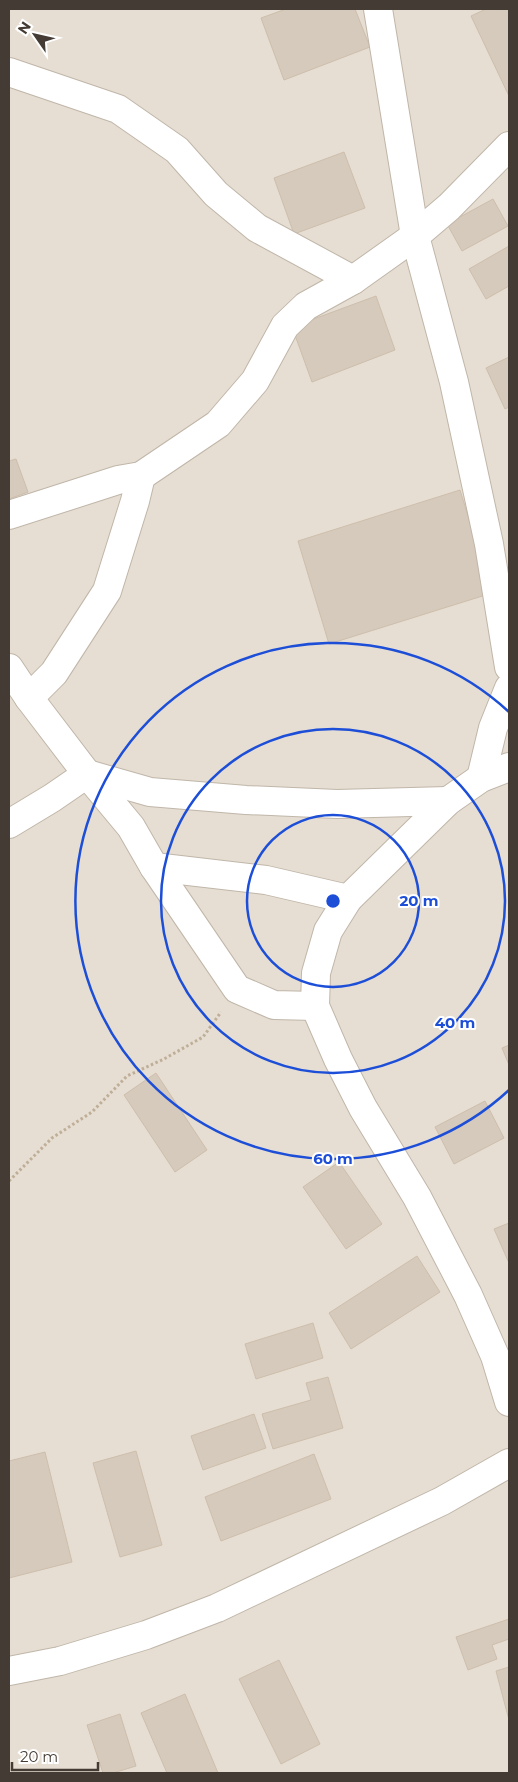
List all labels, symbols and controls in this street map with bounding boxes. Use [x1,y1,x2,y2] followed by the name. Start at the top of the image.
[10,10,60,60] north arrow
[14,18,35,37] text: N
[399,891,439,910] text: 20 m
[324,892,342,910] centre of rings
[435,1013,475,1032] text: 40 m
[313,1149,353,1168] text: 60 m
[12,1740,99,1772] scale bar
[20,1747,58,1766] text: 20 m

